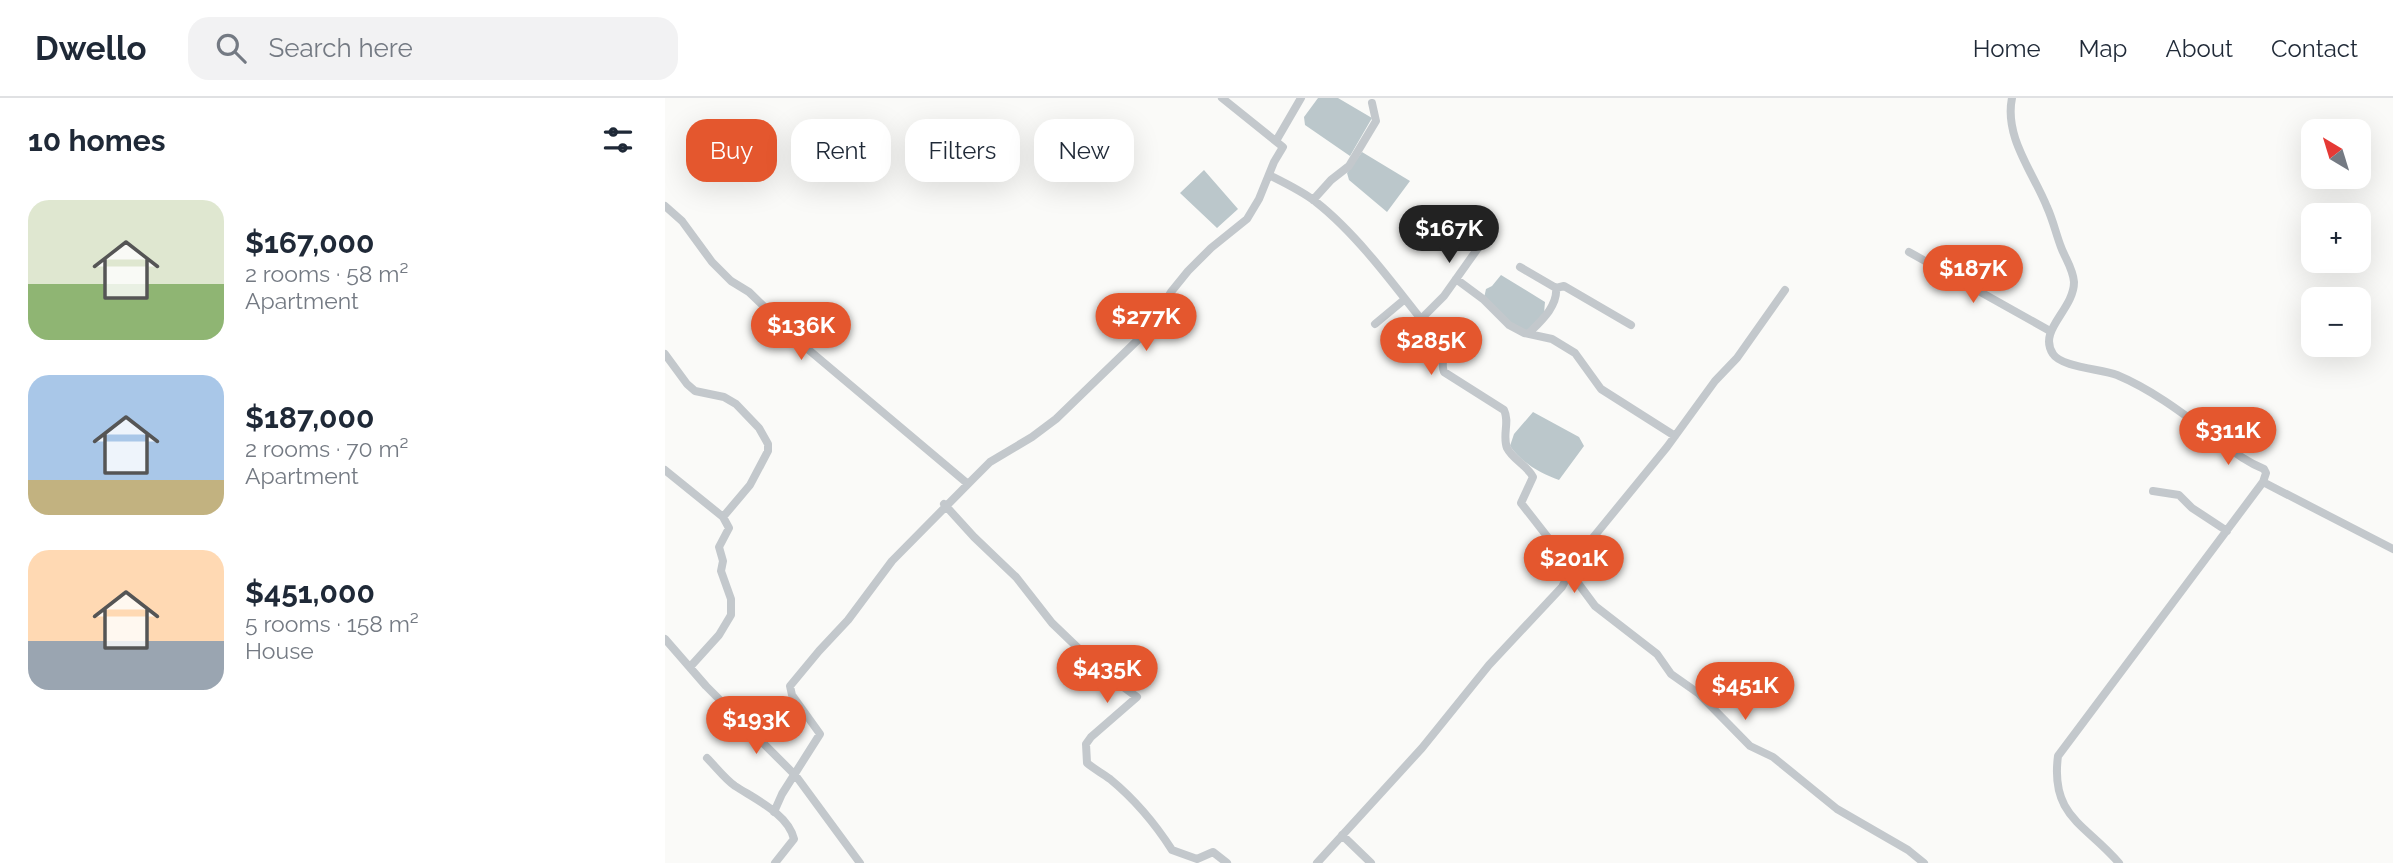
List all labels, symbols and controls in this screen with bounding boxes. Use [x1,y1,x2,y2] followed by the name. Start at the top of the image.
[188,17,678,80] search box
[35,29,146,68] text: Dwello
[212,29,250,67] icon: search
[268,33,413,63] text: Search here
[1973,34,2041,63] text: Home
[2079,34,2127,63] text: Map
[2165,34,2233,63] text: About
[2271,34,2358,63] text: Contact
[686,119,777,182] chip: Buy
[791,119,891,182] chip: Rent
[905,119,1020,182] chip: Filters
[1034,119,1134,182] chip: New
[2301,119,2371,189] north arrow
[2301,119,2371,357] map controls
[599,121,637,159] icon: filters
[28,123,165,158] text: 10 homes
[2301,203,2371,273] button: +
[1400,206,1498,265] pin: $167K
[1415,214,1483,241] text: $167K
[245,225,374,260] text: $167,000
[84,228,168,312] icon: home
[1924,246,2022,305] pin: $187K
[1939,254,2007,281] text: $187K
[245,260,408,287] text: 2 rooms · 58 m²
[245,287,359,314] text: Apartment
[2301,287,2371,357] button: −
[1097,294,1195,353] pin: $277K
[752,302,850,362] pin: $136K
[1112,302,1180,329] text: $277K
[767,311,835,338] text: $136K
[1382,317,1480,377] pin: $285K
[1396,326,1466,353] text: $285K
[245,400,374,435] text: $187,000
[84,403,168,487] icon: home
[2179,408,2277,467] pin: $311K
[2195,416,2261,443] text: $311K
[245,435,408,462] text: 2 rooms · 70 m²
[245,462,359,489] text: Apartment
[1525,536,1623,595] pin: $201K
[1540,544,1608,571] text: $201K
[245,575,375,610] text: $451,000
[84,578,168,662] icon: home
[245,610,419,637] text: 5 rooms · 158 m²
[245,637,314,664] text: House
[1058,646,1156,705] pin: $435K
[1073,654,1141,681] text: $435K
[1696,662,1794,722] pin: $451K
[1711,671,1779,698] text: $451K
[707,696,805,756] pin: $193K
[722,705,790,732] text: $193K

